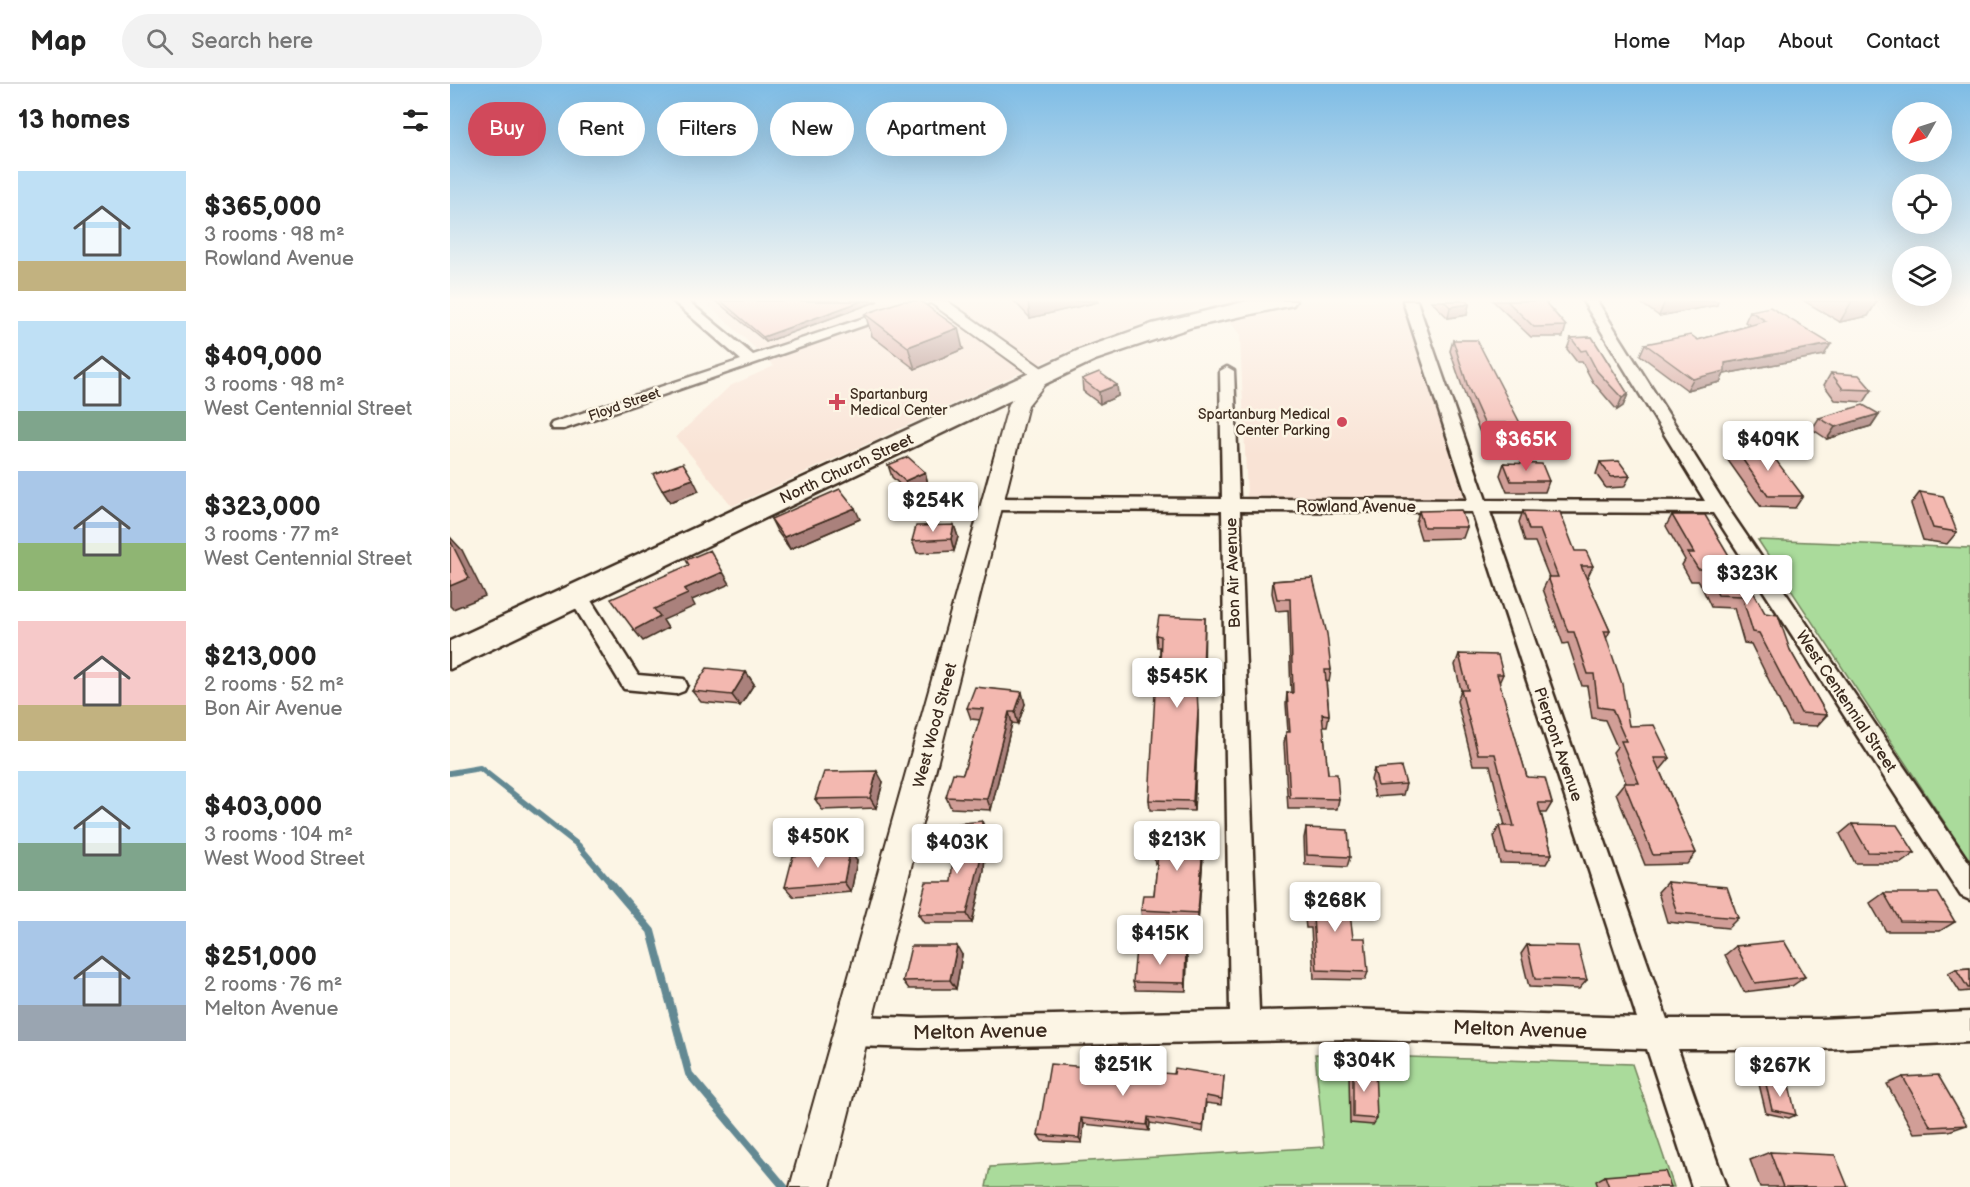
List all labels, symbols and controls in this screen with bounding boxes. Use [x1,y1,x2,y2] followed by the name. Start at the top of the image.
[122,14,542,68] search box
[30,25,86,58] text: Map
[143,25,176,58] icon: search
[191,28,313,55] text: Search here
[1613,29,1670,54] text: Home
[1703,29,1745,54] text: Map
[1778,29,1833,54] text: About
[1866,29,1940,54] text: Contact
[468,102,546,156] chip: Buy
[558,102,645,156] chip: Rent
[657,102,758,156] chip: Filters
[770,102,854,156] chip: New
[866,102,1007,156] chip: Apartment
[1892,102,1952,162] north arrow
[1892,102,1952,306] map controls
[399,104,432,137] icon: filters
[18,105,130,136] text: 13 homes
[1892,174,1952,234] button: locate
[204,192,321,223] text: $365,000
[66,195,138,267] icon: home
[204,223,345,247] text: 3 rooms · 98 m²
[1892,246,1952,306] button: layers
[204,247,354,271] text: Rowland Avenue
[204,342,322,373] text: $409,000
[66,345,138,417] icon: home
[204,373,345,397] text: 3 rooms · 98 m²
[586,384,663,425] street label: Floyd Street
[850,386,948,419] place label: Spartanburg Medical Center
[828,393,846,411] marker: Spartanburg Medical Center
[204,397,412,421] text: West Centennial Street
[1198,406,1330,439] place label: Spartanburg Medical Center Parking
[1335,415,1349,429] marker: Spartanburg Medical Center Parking
[1484,421,1568,472] pin: $365K
[1726,421,1810,472] pin: $409K
[1495,428,1557,452] text: $365K
[1737,428,1799,452] text: $409K
[777,430,916,509] street label: North Church Street
[891,482,975,533] pin: $254K
[902,489,964,513] text: $254K
[204,492,321,523] text: $323,000
[66,495,138,567] icon: home
[1296,498,1416,517] street label: Rowland Avenue
[1222,517,1245,629] street label: Bon Air Avenue
[204,523,339,547] text: 3 rooms · 77 m²
[204,547,412,571] text: West Centennial Street
[1705,555,1789,606] pin: $323K
[1716,562,1778,586] text: $323K
[1791,628,1900,776] street label: West Centennial Street
[204,642,317,673] text: $213,000
[66,645,138,717] icon: home
[1135,658,1219,709] pin: $545K
[910,661,961,790] street label: West Wood Street
[1146,665,1208,689] text: $545K
[204,673,344,697] text: 2 rooms · 52 m²
[1529,685,1586,805] street label: Pierpont Avenue
[204,697,342,721] text: Bon Air Avenue
[204,792,322,823] text: $403,000
[66,795,138,867] icon: home
[776,818,860,869] pin: $450K
[1135,821,1219,872] pin: $213K
[204,823,353,847] text: 3 rooms · 104 m²
[915,824,999,875] pin: $403K
[787,825,849,849] text: $450K
[1148,828,1206,852] text: $213K
[926,831,988,855] text: $403K
[204,847,365,871] text: West Wood Street
[1293,882,1377,933] pin: $268K
[1304,889,1366,913] text: $268K
[1118,915,1202,966] pin: $415K
[1131,922,1189,946] text: $415K
[204,942,317,973] text: $251,000
[66,945,138,1017] icon: home
[204,973,342,997] text: 2 rooms · 76 m²
[204,997,338,1021] text: Melton Avenue
[1452,1016,1588,1044] street label: Melton Avenue
[913,1019,1047,1045] street label: Melton Avenue
[1322,1042,1406,1093] pin: $304K
[1081,1046,1165,1097] pin: $251K
[1738,1047,1822,1098] pin: $267K
[1333,1049,1395,1073] text: $304K
[1094,1053,1152,1077] text: $251K
[1749,1054,1811,1078] text: $267K

